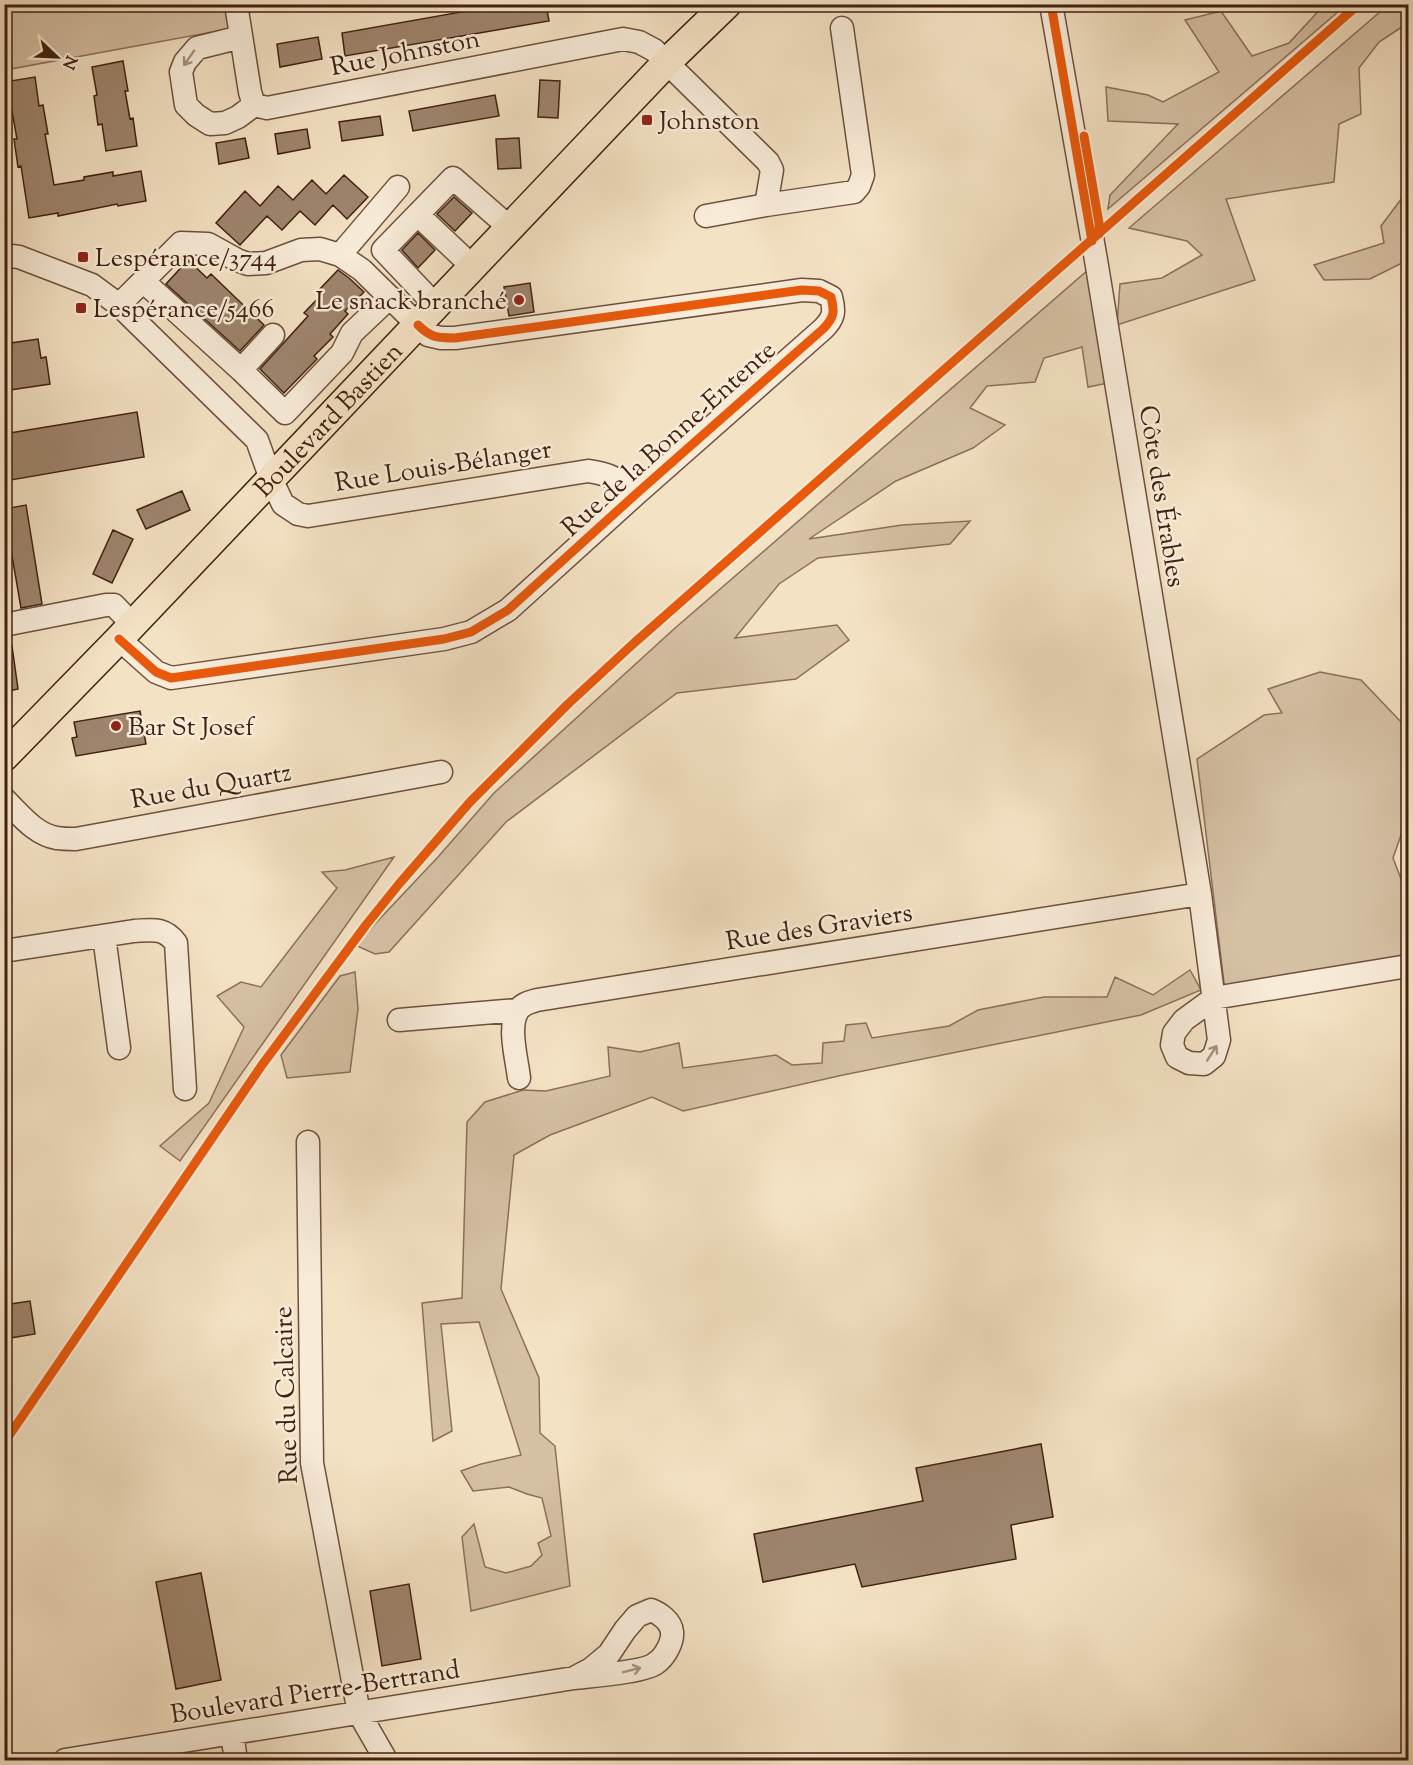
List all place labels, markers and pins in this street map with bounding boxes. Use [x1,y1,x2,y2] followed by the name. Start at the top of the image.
[657,104,760,141] place label: Johnston
[640,113,654,127] marker: Johnston
[95,241,277,278] place label: Lespérance/3744
[76,250,90,264] marker: Lespérance/3744
[315,284,507,321] place label: Le snack branché
[93,292,274,329] place label: Lespérance/5466
[512,293,526,307] marker: Le snack branché
[74,301,88,315] marker: Lespérance/5466
[128,710,255,747] place label: Bar St Josef
[109,719,123,733] marker: Bar St Josef

